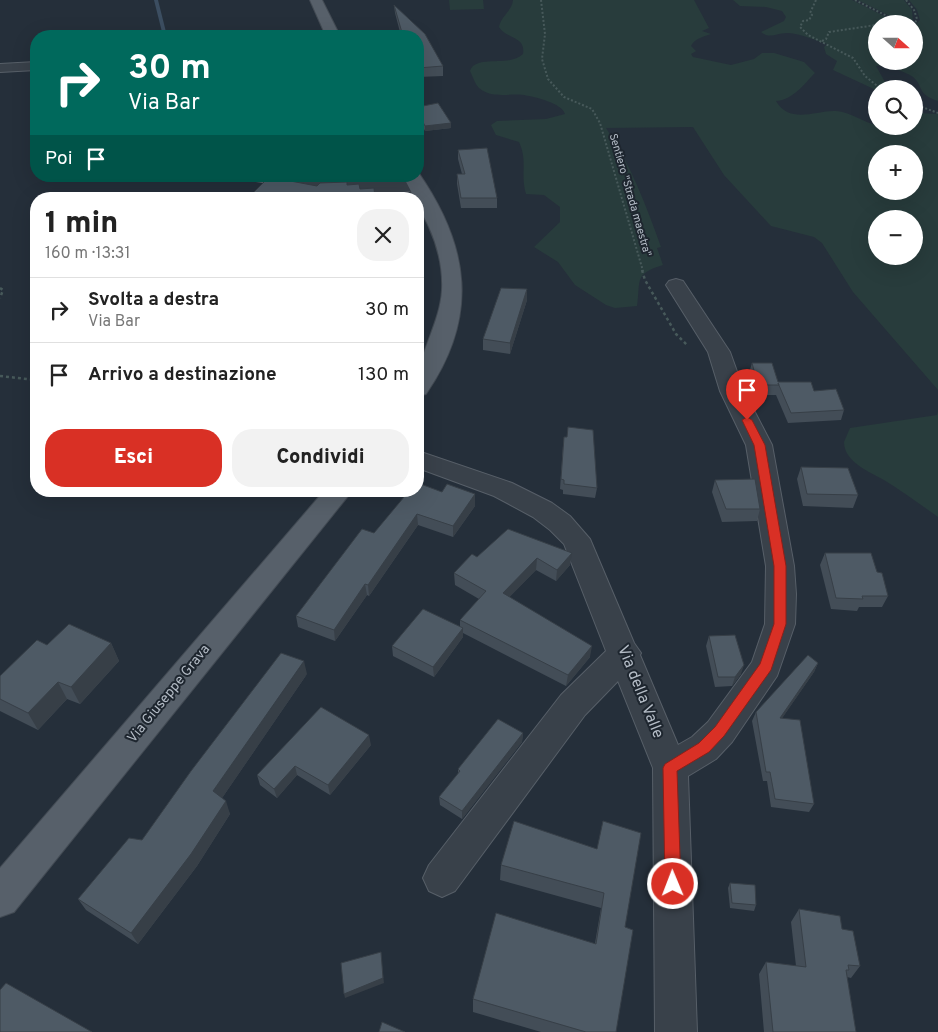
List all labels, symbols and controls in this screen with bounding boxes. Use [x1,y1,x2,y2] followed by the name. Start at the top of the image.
[868,15,922,70] north arrow
[868,15,923,265] map controls
[128,47,211,91] text: 30 m
[45,50,110,115] icon: right
[868,80,923,135] button: search
[128,90,200,117] text: Via Bar
[606,132,654,258] street label: Sentiero "Strada maestra"
[82,145,110,173] icon: arrive
[868,145,923,200] button: +
[45,147,72,171] text: Poi
[45,206,118,243] text: 1 min
[357,209,409,261] button: close
[868,210,923,265] button: −
[45,244,130,264] text: 160 m · 13:31
[88,288,219,312] text: Svolta a destra
[45,296,73,324] icon: right
[365,298,409,322] text: 30 m
[88,312,140,332] text: Via Bar
[45,361,73,389] icon: arrive
[88,363,277,387] text: Arrivo a destinazione
[358,363,409,387] text: 130 m
[726,369,768,420] pin
[733,376,761,404] icon: arrive
[45,429,222,487] button: Esci
[232,429,409,487] button: Condividi
[124,641,214,747] street label: Via Giuseppe Grava
[612,642,668,742] street label: Via della Valle
[646,857,698,909] position arrow

